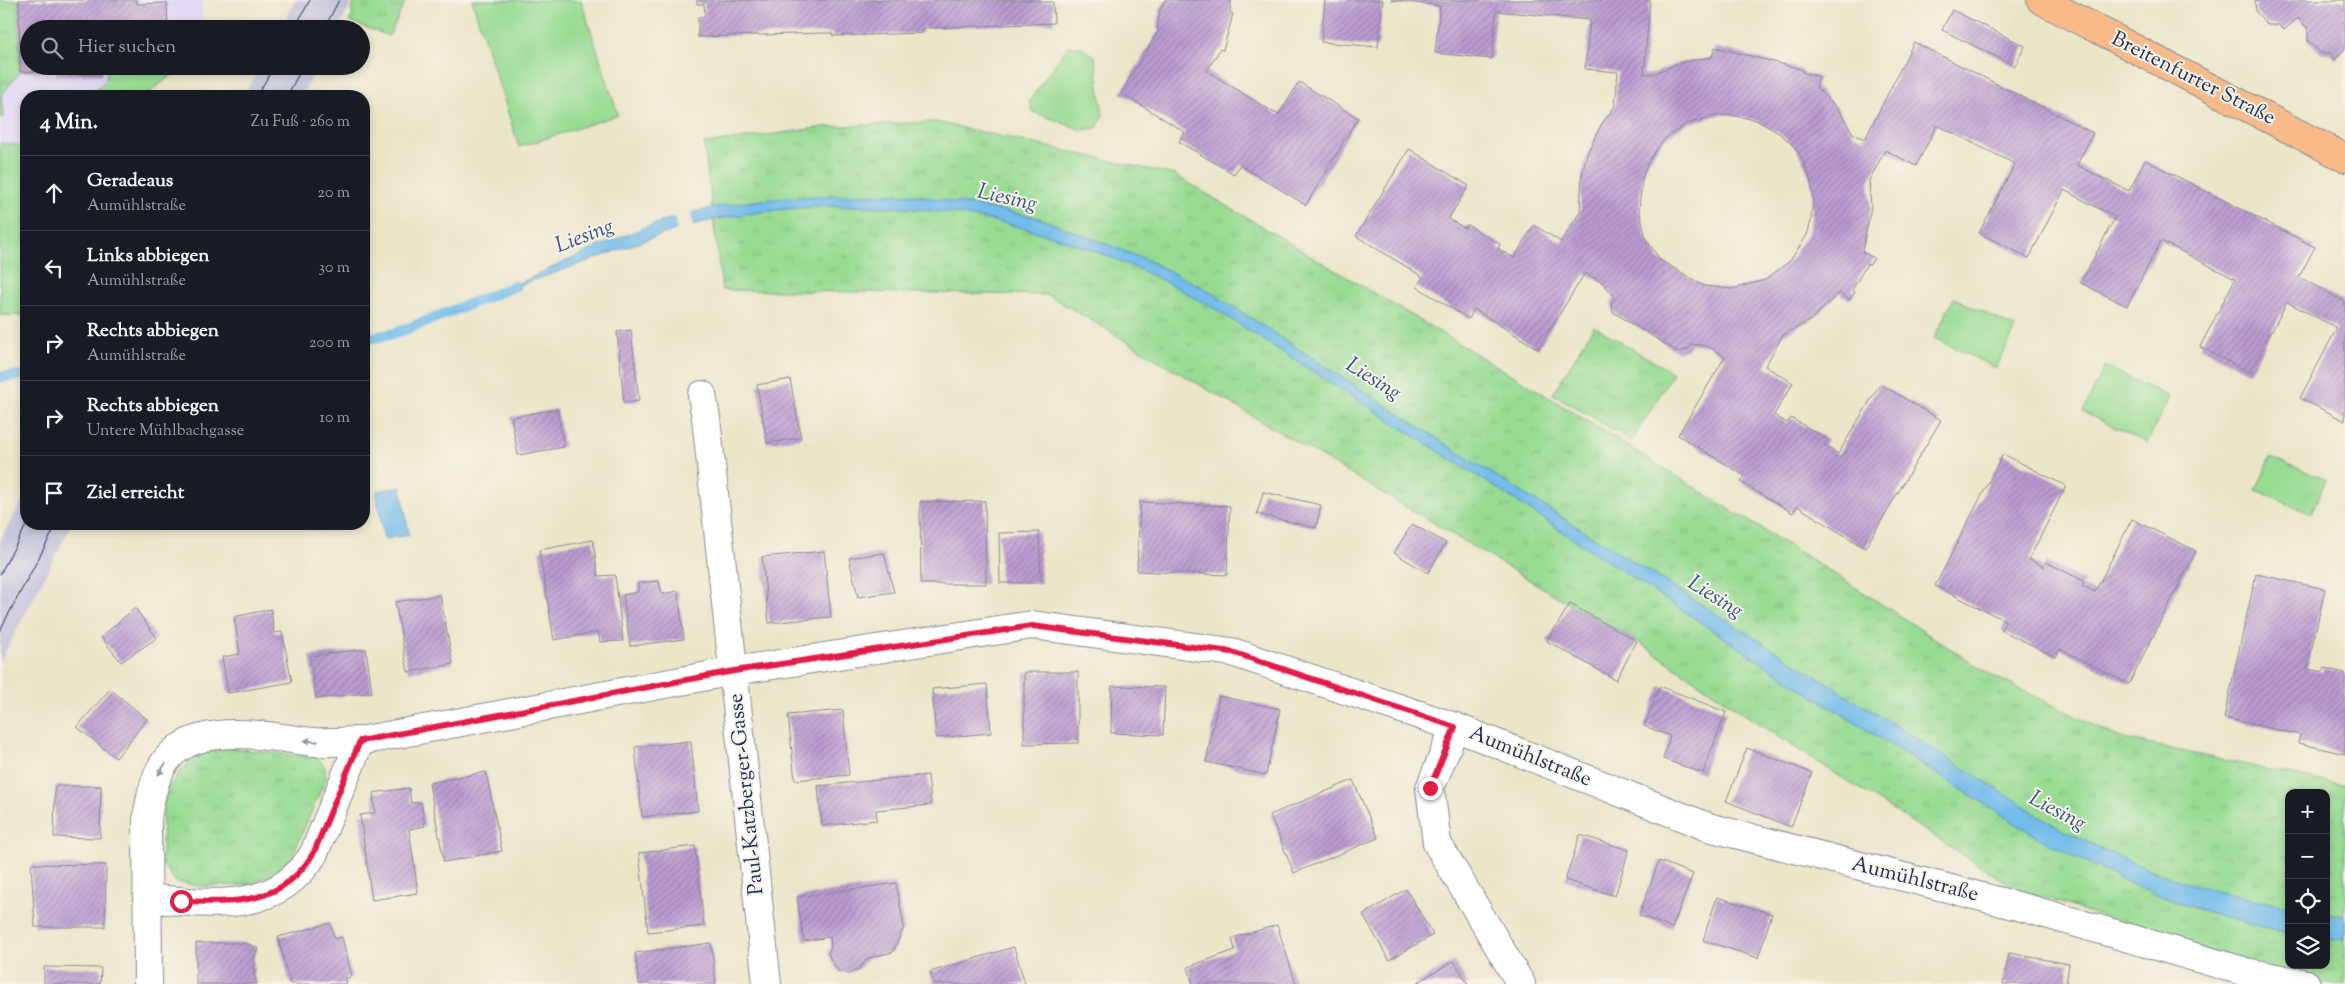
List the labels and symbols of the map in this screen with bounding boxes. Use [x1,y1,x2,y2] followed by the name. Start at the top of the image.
[2106,25,2280,133] street label: Breitenfurter Straße
[974,177,1041,222] water label: Liesing
[551,211,620,263] water label: Liesing
[1339,350,1408,410] water label: Liesing
[1681,568,1750,628] water label: Liesing
[721,692,773,896] street label: Paul-Katzberger-Gasse
[1464,719,1596,795] street label: Aumühlstraße
[303,737,319,745] one-way arrow
[157,762,166,775] one-way arrow
[1419,777,1442,800] route end
[2023,784,2092,841] water label: Liesing
[1848,850,1982,910] street label: Aumühlstraße
[170,890,193,913] route start

